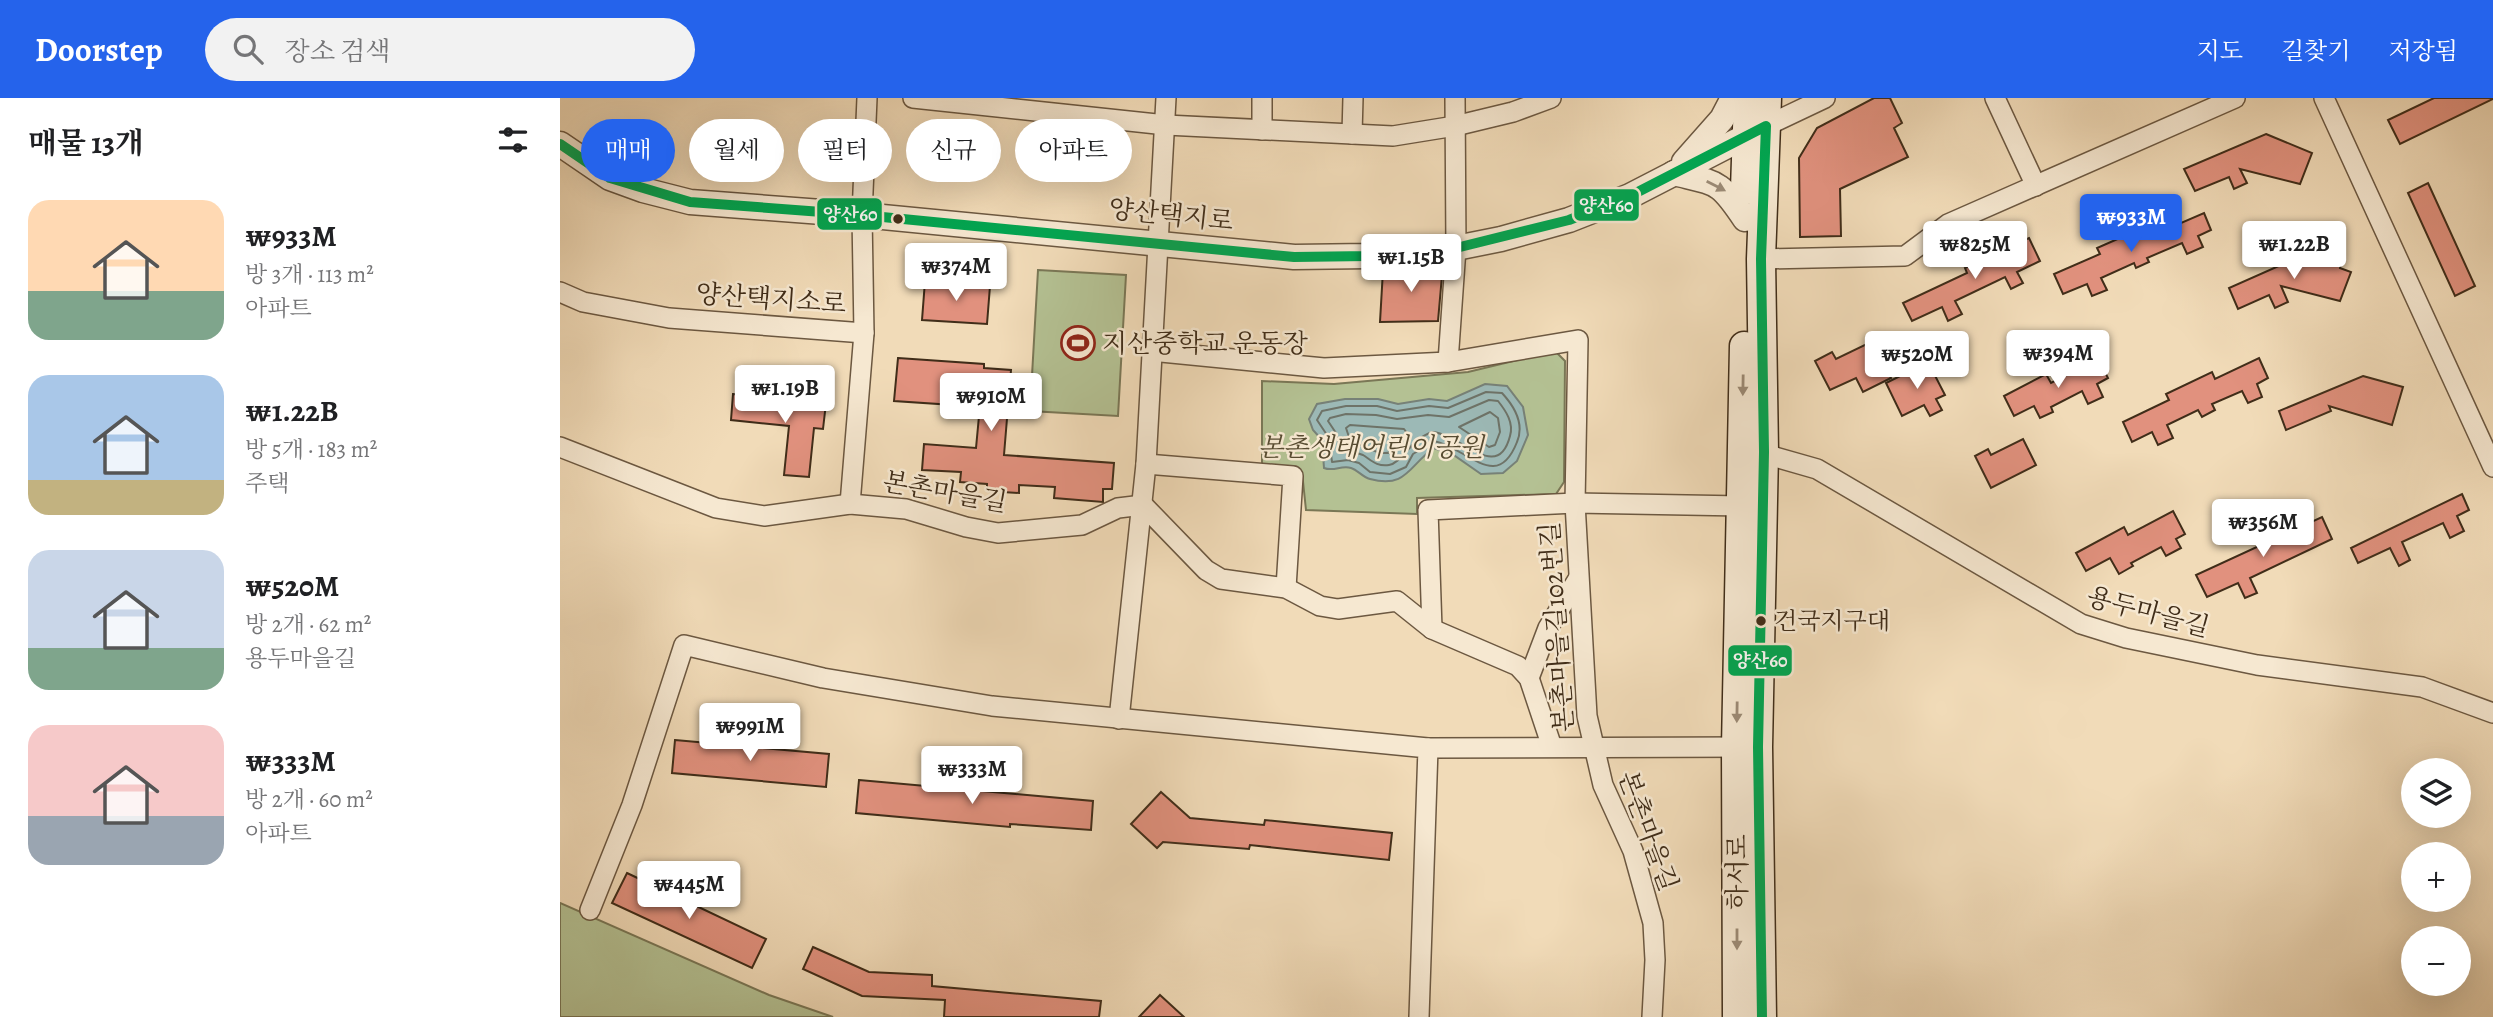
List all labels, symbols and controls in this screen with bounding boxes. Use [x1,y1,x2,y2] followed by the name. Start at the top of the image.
[205,18,695,81] search box
[35,27,163,72] text: Doorstep
[229,30,267,68] icon: search
[285,34,390,69] text: 장소 검색
[2197,35,2243,67] text: 지도
[2281,35,2350,67] text: 길찾기
[2388,35,2458,67] text: 저장됨
[581,119,675,182] chip: 매매
[689,119,784,182] chip: 월세
[798,119,892,182] chip: 필터
[906,119,1001,182] chip: 신규
[1015,119,1132,182] chip: 아파트
[494,121,532,159] icon: filters
[28,123,144,163] text: 매물 13개
[1707,180,1727,192] one-way arrow
[1573,188,1640,222] line badge: 양산60
[1107,191,1235,239] street label: 양산택지로
[1578,193,1634,219] text: 양산60
[2082,194,2180,254] pin: ₩933M
[816,197,883,231] line badge: 양산60
[2096,201,2166,232] text: ₩933M
[822,202,878,228] text: 양산60
[891,212,905,226] unlabelled marker
[245,216,337,256] text: ₩933M
[1926,222,2024,281] pin: ₩825M
[2237,222,2351,281] pin: ₩1.22B
[84,228,168,312] icon: home
[1939,228,2011,259] text: ₩825M
[2258,228,2330,259] text: ₩1.22B
[1354,234,1468,294] pin: ₩1.15B
[1377,241,1445,272] text: ₩1.15B
[907,244,1005,303] pin: ₩374M
[921,250,991,281] text: ₩374M
[245,259,374,290] text: 방 3개 · 113 m²
[695,276,847,322] street label: 양산택지소로
[245,293,312,324] text: 아파트
[1059,324,1097,362] sports icon: 지산중학교 운동장
[1102,326,1308,361] place label: 지산중학교 운동장
[2009,330,2107,390] pin: ₩394M
[1868,331,1966,391] pin: ₩520M
[2022,337,2094,368] text: ₩394M
[1881,338,1953,369] text: ₩520M
[728,366,842,425] pin: ₩1.19B
[751,372,819,403] text: ₩1.19B
[942,374,1040,433] pin: ₩910M
[1738,374,1749,396] one-way arrow
[956,380,1026,411] text: ₩910M
[245,391,338,431] text: ₩1.22B
[84,403,168,487] icon: home
[1258,430,1486,465] park label: 본촌생태어린이공원
[245,434,377,465] text: 방 5개 · 183 m²
[880,464,1010,520] street label: 본촌마을길
[245,468,289,499] text: 주택
[2214,500,2312,559] pin: ₩356M
[2228,506,2298,537] text: ₩356M
[1532,521,1582,733] street label: 본촌마을길102번길
[245,566,339,606] text: ₩520M
[84,578,168,662] icon: home
[2083,579,2213,645] street label: 용두마을길
[1774,605,1890,637] place label: 건국지구대
[245,609,371,640] text: 방 2개 · 62 m²
[1754,614,1768,628] marker: 건국지구대
[245,643,356,674] text: 용두마을길
[1727,644,1793,677] line badge: 양산60
[1732,648,1788,674] text: 양산60
[1732,701,1743,723] one-way arrow
[701,704,799,763] pin: ₩991M
[715,710,785,741] text: ₩991M
[245,741,336,781] text: ₩333M
[923,746,1021,806] pin: ₩333M
[84,753,168,837] icon: home
[937,753,1007,784] text: ₩333M
[2401,758,2471,996] map controls
[2401,758,2471,828] button: layers
[1610,766,1686,896] street label: 본촌마을길
[245,784,373,815] text: 방 2개 · 60 m²
[245,818,312,849] text: 아파트
[1720,834,1755,910] street label: 하서로
[2401,842,2471,912] button: +
[640,862,738,921] pin: ₩445M
[653,868,725,899] text: ₩445M
[2401,926,2471,996] button: −
[1731,928,1743,950] one-way arrow

